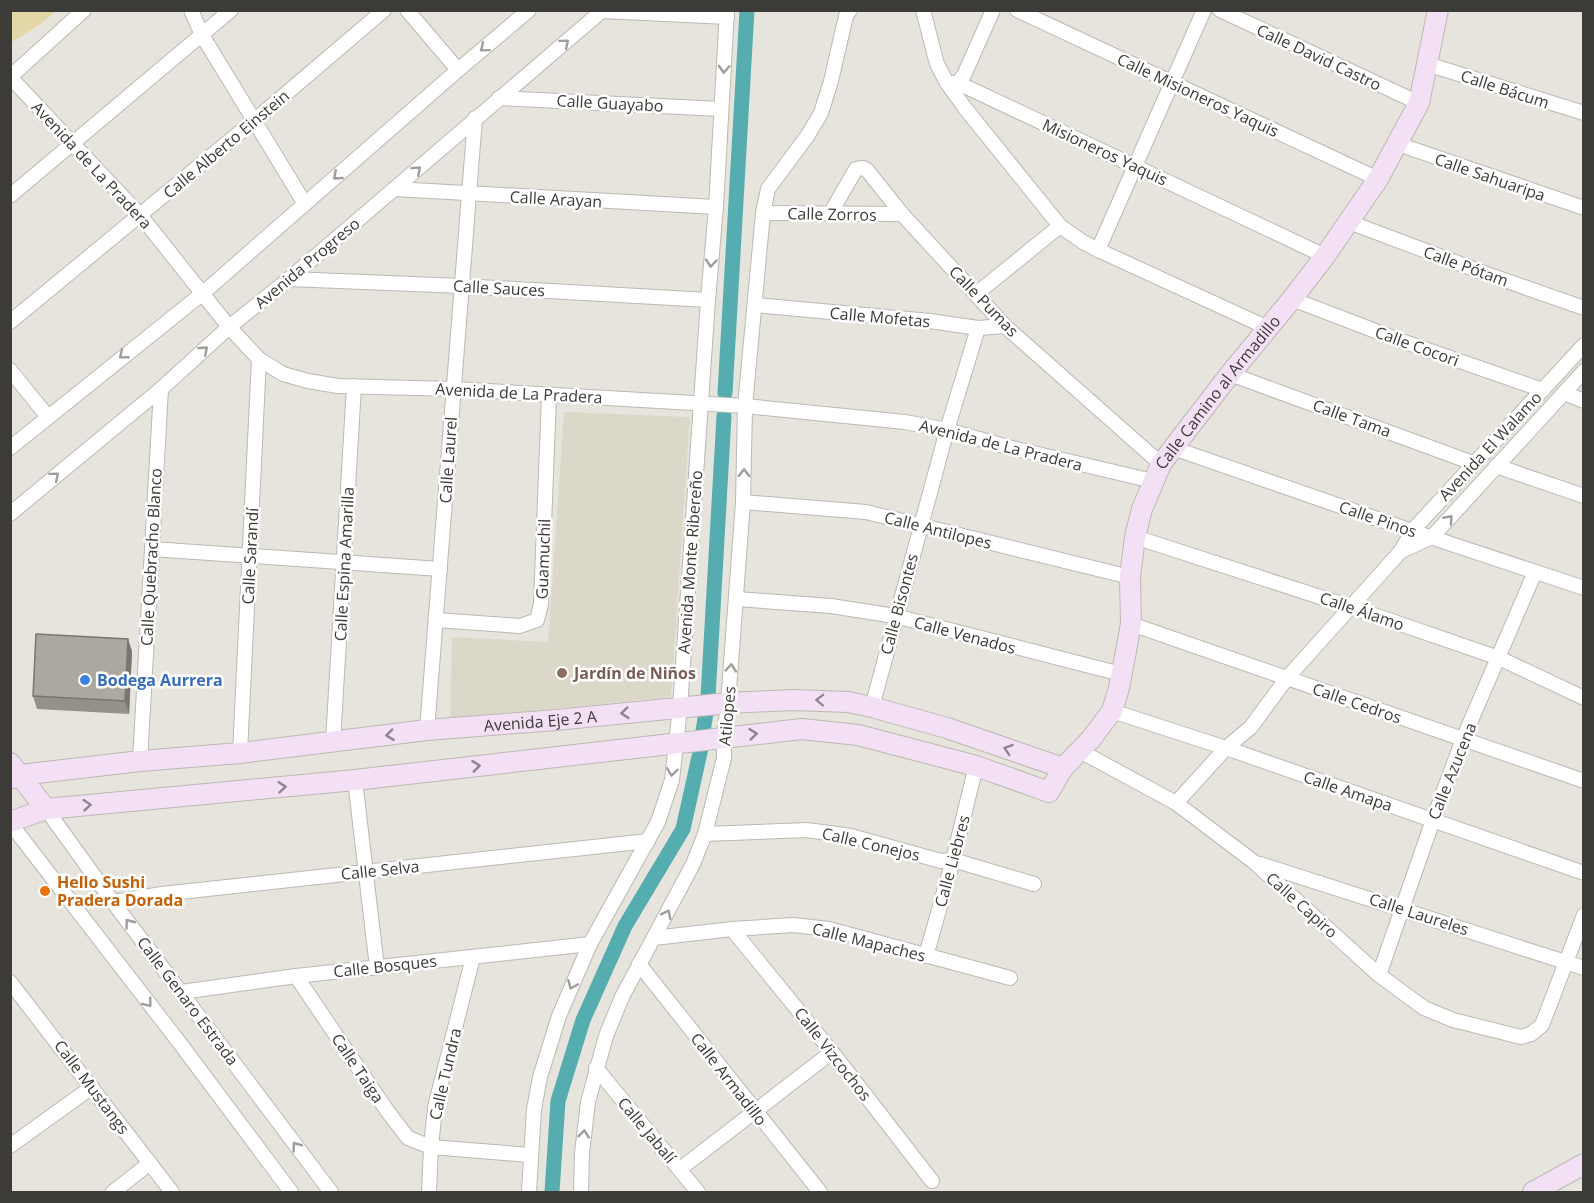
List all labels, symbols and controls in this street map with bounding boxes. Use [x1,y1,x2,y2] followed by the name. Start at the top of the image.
[1253,18,1385,96] street label: Calle David Castro
[558,39,569,50] one-way arrow
[480,41,491,52] one-way arrow
[1114,48,1282,142] street label: Calle Misioneros Yaquis
[717,64,730,73] one-way arrow
[1458,64,1552,114] street label: Calle Bácum
[158,85,294,203] street label: Calle Alberto Einstein
[556,89,664,117] street label: Calle Guayabo
[27,96,157,234] street label: Avenida de La Pradera
[1039,113,1171,191] street label: Misioneros Yaquis
[1432,148,1548,206] street label: Calle Sahuaripa
[410,166,421,177] one-way arrow
[333,169,344,180] one-way arrow
[509,186,603,212] street label: Calle Arayan
[787,202,877,226] street label: Calle Zorros
[250,212,364,314] street label: Avenida Progreso
[1420,240,1512,292] street label: Calle Pótam
[705,259,718,268] one-way arrow
[944,261,1024,341] street label: Calle Pumas
[453,275,545,301] street label: Calle Sauces
[829,302,931,332] street label: Calle Mofetas
[1150,311,1285,474] street label: Calle Camino al Armadillo
[1372,321,1462,371] street label: Calle Cocori
[197,346,208,357] one-way arrow
[119,348,130,359] one-way arrow
[435,378,603,408] street label: Avenida de La Pradera
[1434,387,1546,505] street label: Avenida El Walamo
[1310,394,1394,442] street label: Calle Tama
[917,414,1085,476] street label: Avenida de La Pradera
[434,416,462,504] street label: Calle Laurel
[135,467,167,647] street label: Calle Quebracho Blanco
[673,469,707,655] street label: Avenida Monte Ribereño
[737,469,750,478] one-way arrow
[48,473,59,484] one-way arrow
[329,486,359,642] street label: Calle Espina Amarilla
[1336,495,1420,543] street label: Calle Pinos
[236,506,264,605] street label: Calle Sarandí
[882,506,994,554] street label: Calle Antilopes
[1442,515,1453,526] one-way arrow
[531,518,555,600] street label: Guamuchil
[875,551,923,657] street label: Calle Bisontes
[1317,586,1407,636] street label: Calle Álamo
[912,611,1018,659] street label: Calle Venados
[572,662,696,684] place label: Jardín de Niños
[724,664,737,673] one-way arrow
[555,666,569,680] marker: Jardín de Niños
[97,669,223,691] place label: Bodega Aurrera
[78,673,92,687] marker: Bodega Aurrera
[1310,677,1404,729] street label: Calle Cedros
[713,685,741,747] street label: Atilopes
[815,694,824,706] one-way arrow
[483,705,599,737] street label: Avenida Eje 2 A
[621,706,630,719] one-way arrow
[1423,719,1481,823] street label: Calle Azucena
[748,728,757,741] one-way arrow
[385,729,394,741] one-way arrow
[1003,744,1014,756] one-way arrow
[471,761,480,773] one-way arrow
[1301,766,1395,816] street label: Calle Amapa
[667,767,679,777] one-way arrow
[277,781,286,794] one-way arrow
[83,799,92,812] one-way arrow
[929,813,975,909] street label: Calle Liebres
[820,822,922,866] street label: Calle Conejos
[340,855,420,885] street label: Calle Selva
[1262,867,1342,943] street label: Calle Capiro
[57,871,183,911] place label: Hello Sushi Pradera Dorada
[38,884,52,898] marker: Hello Sushi Pradera Dorada
[1366,888,1472,940] street label: Calle Laureles
[659,910,671,921] one-way arrow
[810,917,928,967] street label: Calle Mapaches
[125,918,136,929] one-way arrow
[132,932,244,1070] street label: Calle Genaro Estrada
[332,950,438,982] street label: Calle Bosques
[567,979,579,990] one-way arrow
[141,996,152,1007] one-way arrow
[789,1003,877,1105] street label: Calle Vizcochos
[424,1026,466,1122] street label: Calle Tundra
[686,1028,772,1130] street label: Calle Armadillo
[327,1029,389,1107] street label: Calle Taiga
[49,1035,135,1139] street label: Calle Mustangs
[613,1092,682,1168] street label: Calle Jabalí
[577,1130,590,1139] one-way arrow
[292,1141,303,1152] one-way arrow

